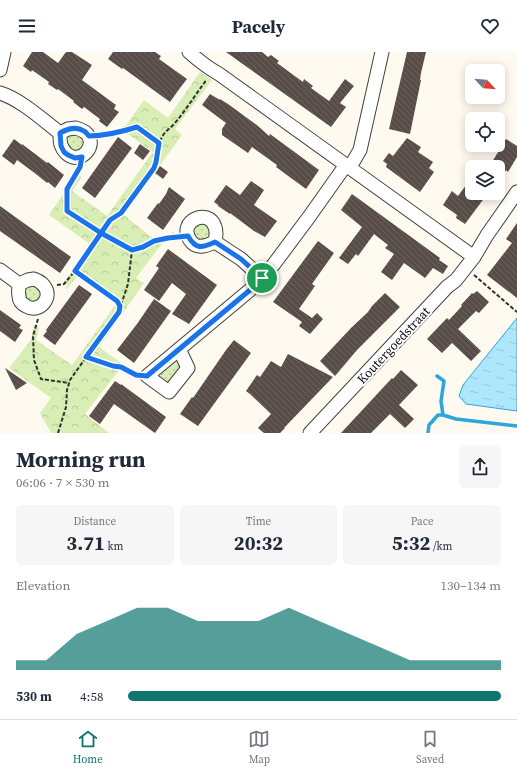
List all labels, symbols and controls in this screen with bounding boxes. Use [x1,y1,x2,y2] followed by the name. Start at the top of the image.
[232,14,285,39] text: Pacely
[16,15,38,37] icon: menu
[479,15,501,37] icon: heart
[465,64,505,104] north arrow
[465,64,505,200] map controls
[465,112,505,152] button: locate
[465,160,505,200] button: layers
[245,261,279,295] pin
[251,267,273,289] icon: arrive
[353,303,434,388] street label: Koutergoedstraat
[16,444,146,474] text: Morning run
[459,446,501,488] button: share
[16,474,110,491] text: 06:06 · 7 × 530 m
[74,514,116,529] text: Distance
[246,514,271,529] text: Time
[411,514,434,529] text: Pace
[66,529,105,557] text: 3.71
[234,529,283,557] text: 20:32
[392,529,430,557] text: 5:32
[105,539,123,554] text: km
[430,539,452,554] text: /km
[16,577,70,594] text: Elevation
[441,577,501,594] text: 130–134 m
[16,688,52,705] text: 530 m
[80,688,103,705] text: 4:58
[73,728,103,767] tab: Home
[248,728,270,767] tab: Map
[416,728,444,767] tab: Saved

